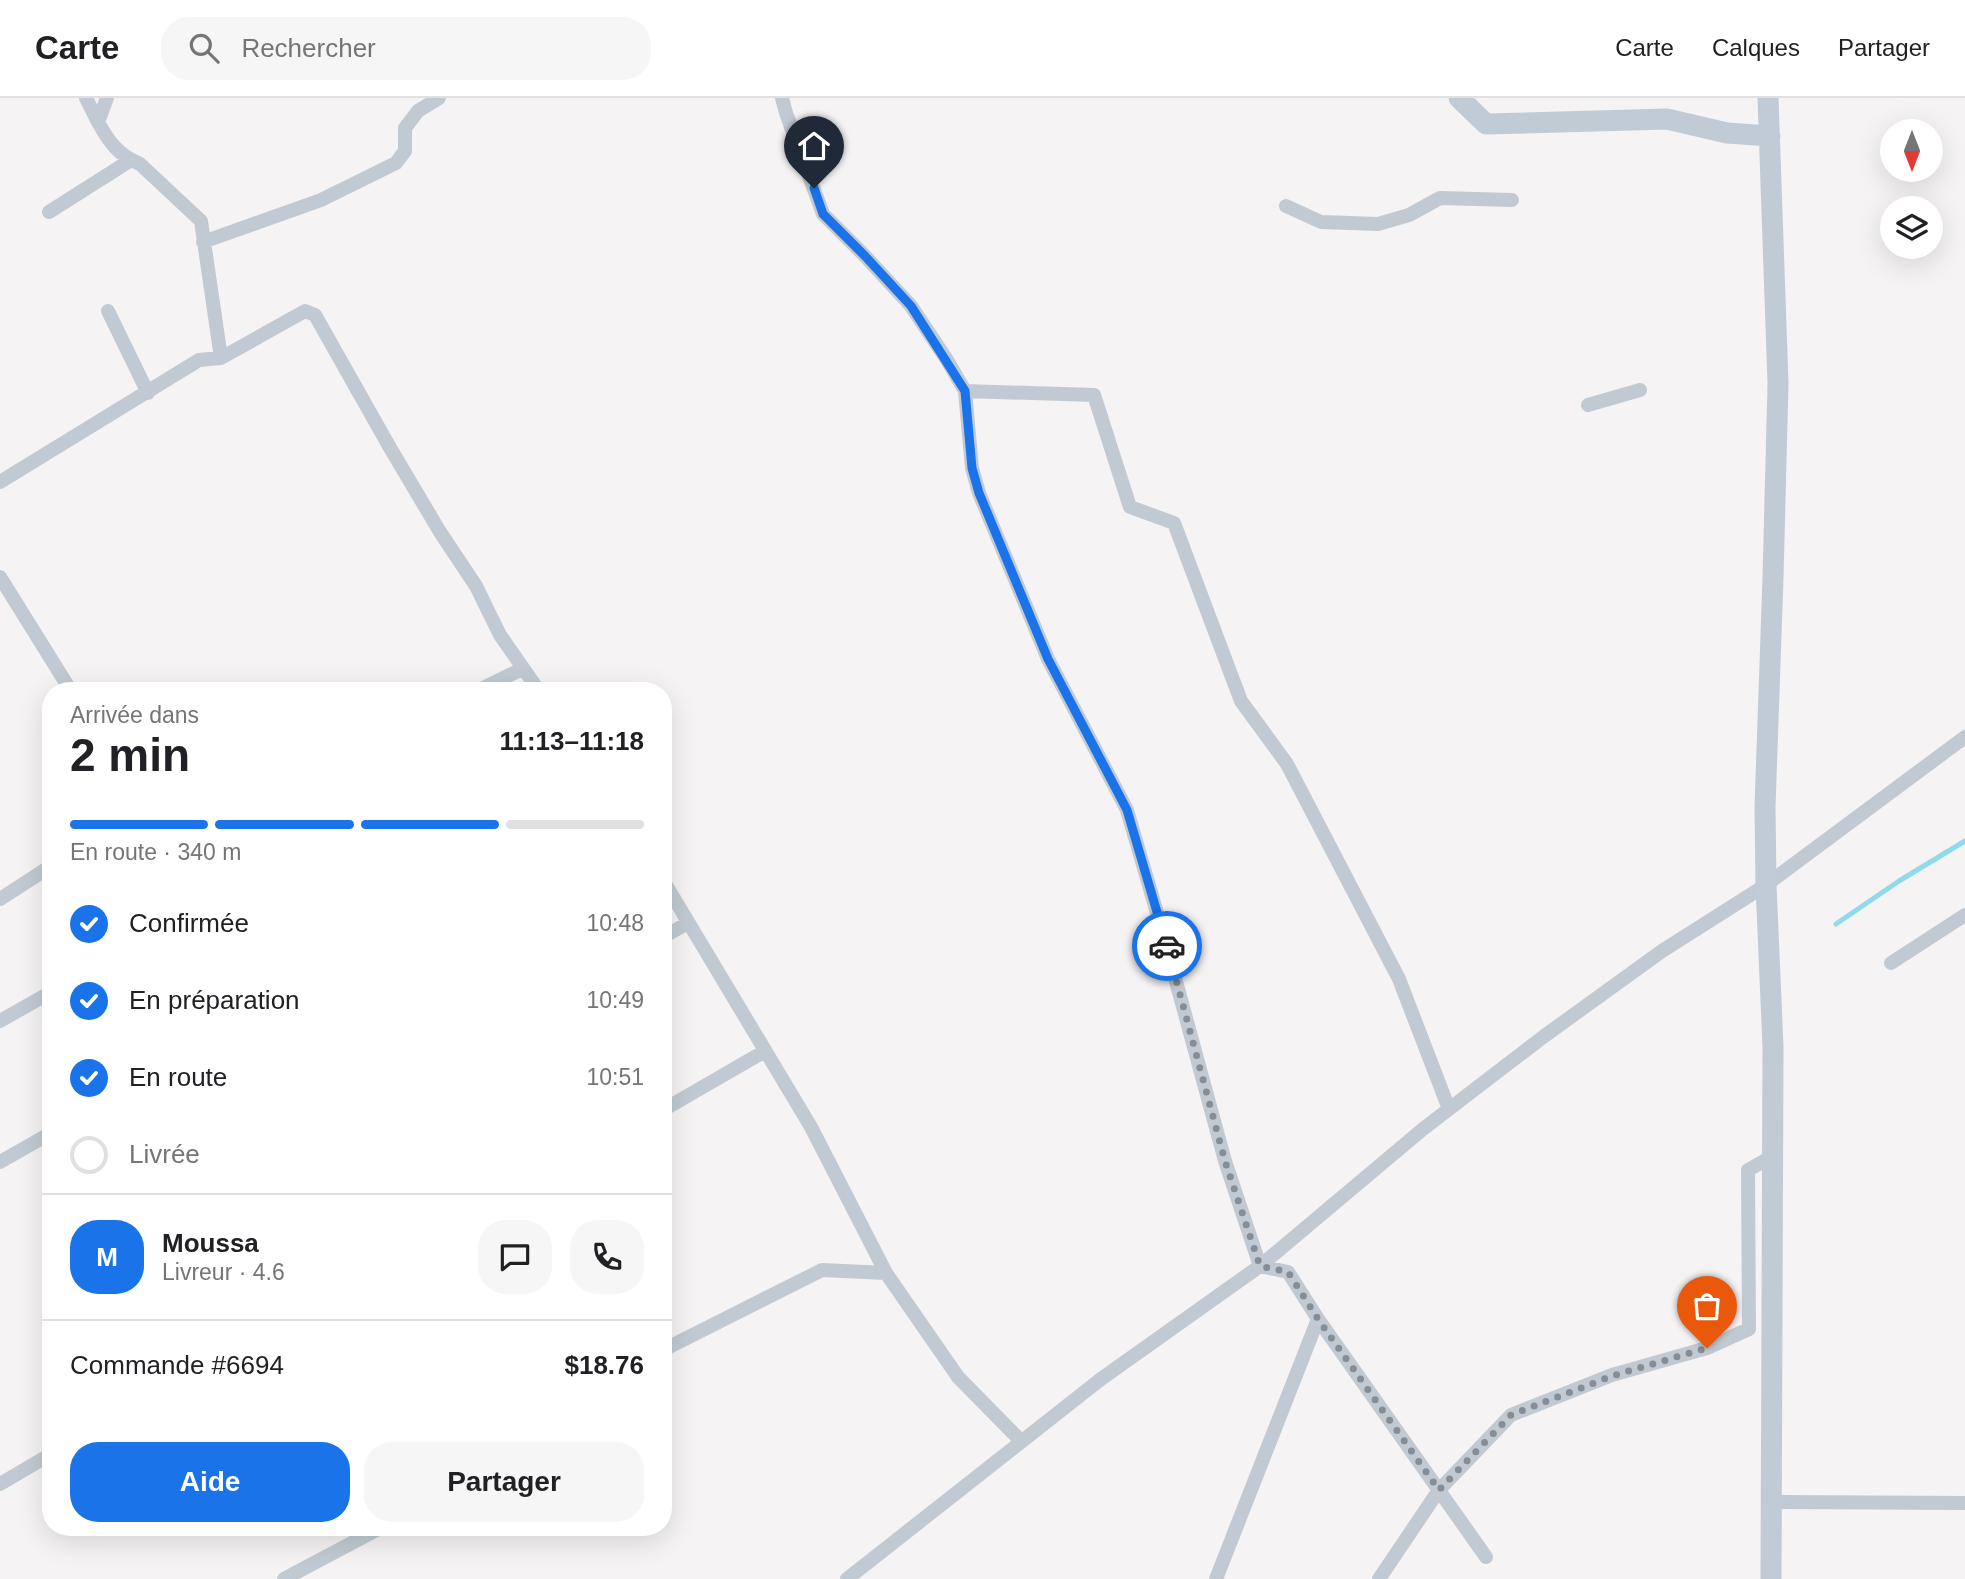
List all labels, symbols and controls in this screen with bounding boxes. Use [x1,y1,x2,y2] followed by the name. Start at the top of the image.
[161,17,651,80] search box
[35,29,119,66] text: Carte
[185,29,223,67] icon: search
[241,33,376,63] text: Rechercher
[1615,34,1674,61] text: Carte
[1712,34,1800,61] text: Calques
[1838,34,1930,61] text: Partager
[784,116,844,188] pin
[1880,119,1942,182] north arrow
[1880,119,1943,259] map controls
[795,127,833,165] icon: home
[1880,196,1943,259] button: layers
[70,702,199,728] text: Arrivée dans
[499,726,644,756] text: 11:13–11:18
[70,729,190,781] text: 2 min
[70,839,241,865] text: En route · 340 m
[70,905,108,943] icon: check
[129,908,249,938] text: Confirmée
[586,910,644,936] text: 10:48
[1132,911,1202,981] courier
[1148,927,1186,965] icon: car
[70,982,108,1020] icon: check
[129,985,300,1015] text: En préparation
[586,987,644,1013] text: 10:49
[70,1059,108,1097] icon: check
[129,1062,227,1092] text: En route
[586,1064,644,1090] text: 10:51
[129,1139,200,1169] text: Livrée
[478,1220,552,1294] button: chat
[570,1220,644,1294] button: phone
[162,1228,259,1258] text: Moussa
[96,1242,118,1272] text: M
[162,1259,285,1285] text: Livreur · 4.6
[1677,1276,1737,1348] pin
[1688,1287,1726,1325] icon: bag
[70,1350,284,1380] text: Commande #6694
[564,1350,644,1380] text: $18.76
[70,1442,350,1522] button: Aide
[364,1442,644,1522] button: Partager

